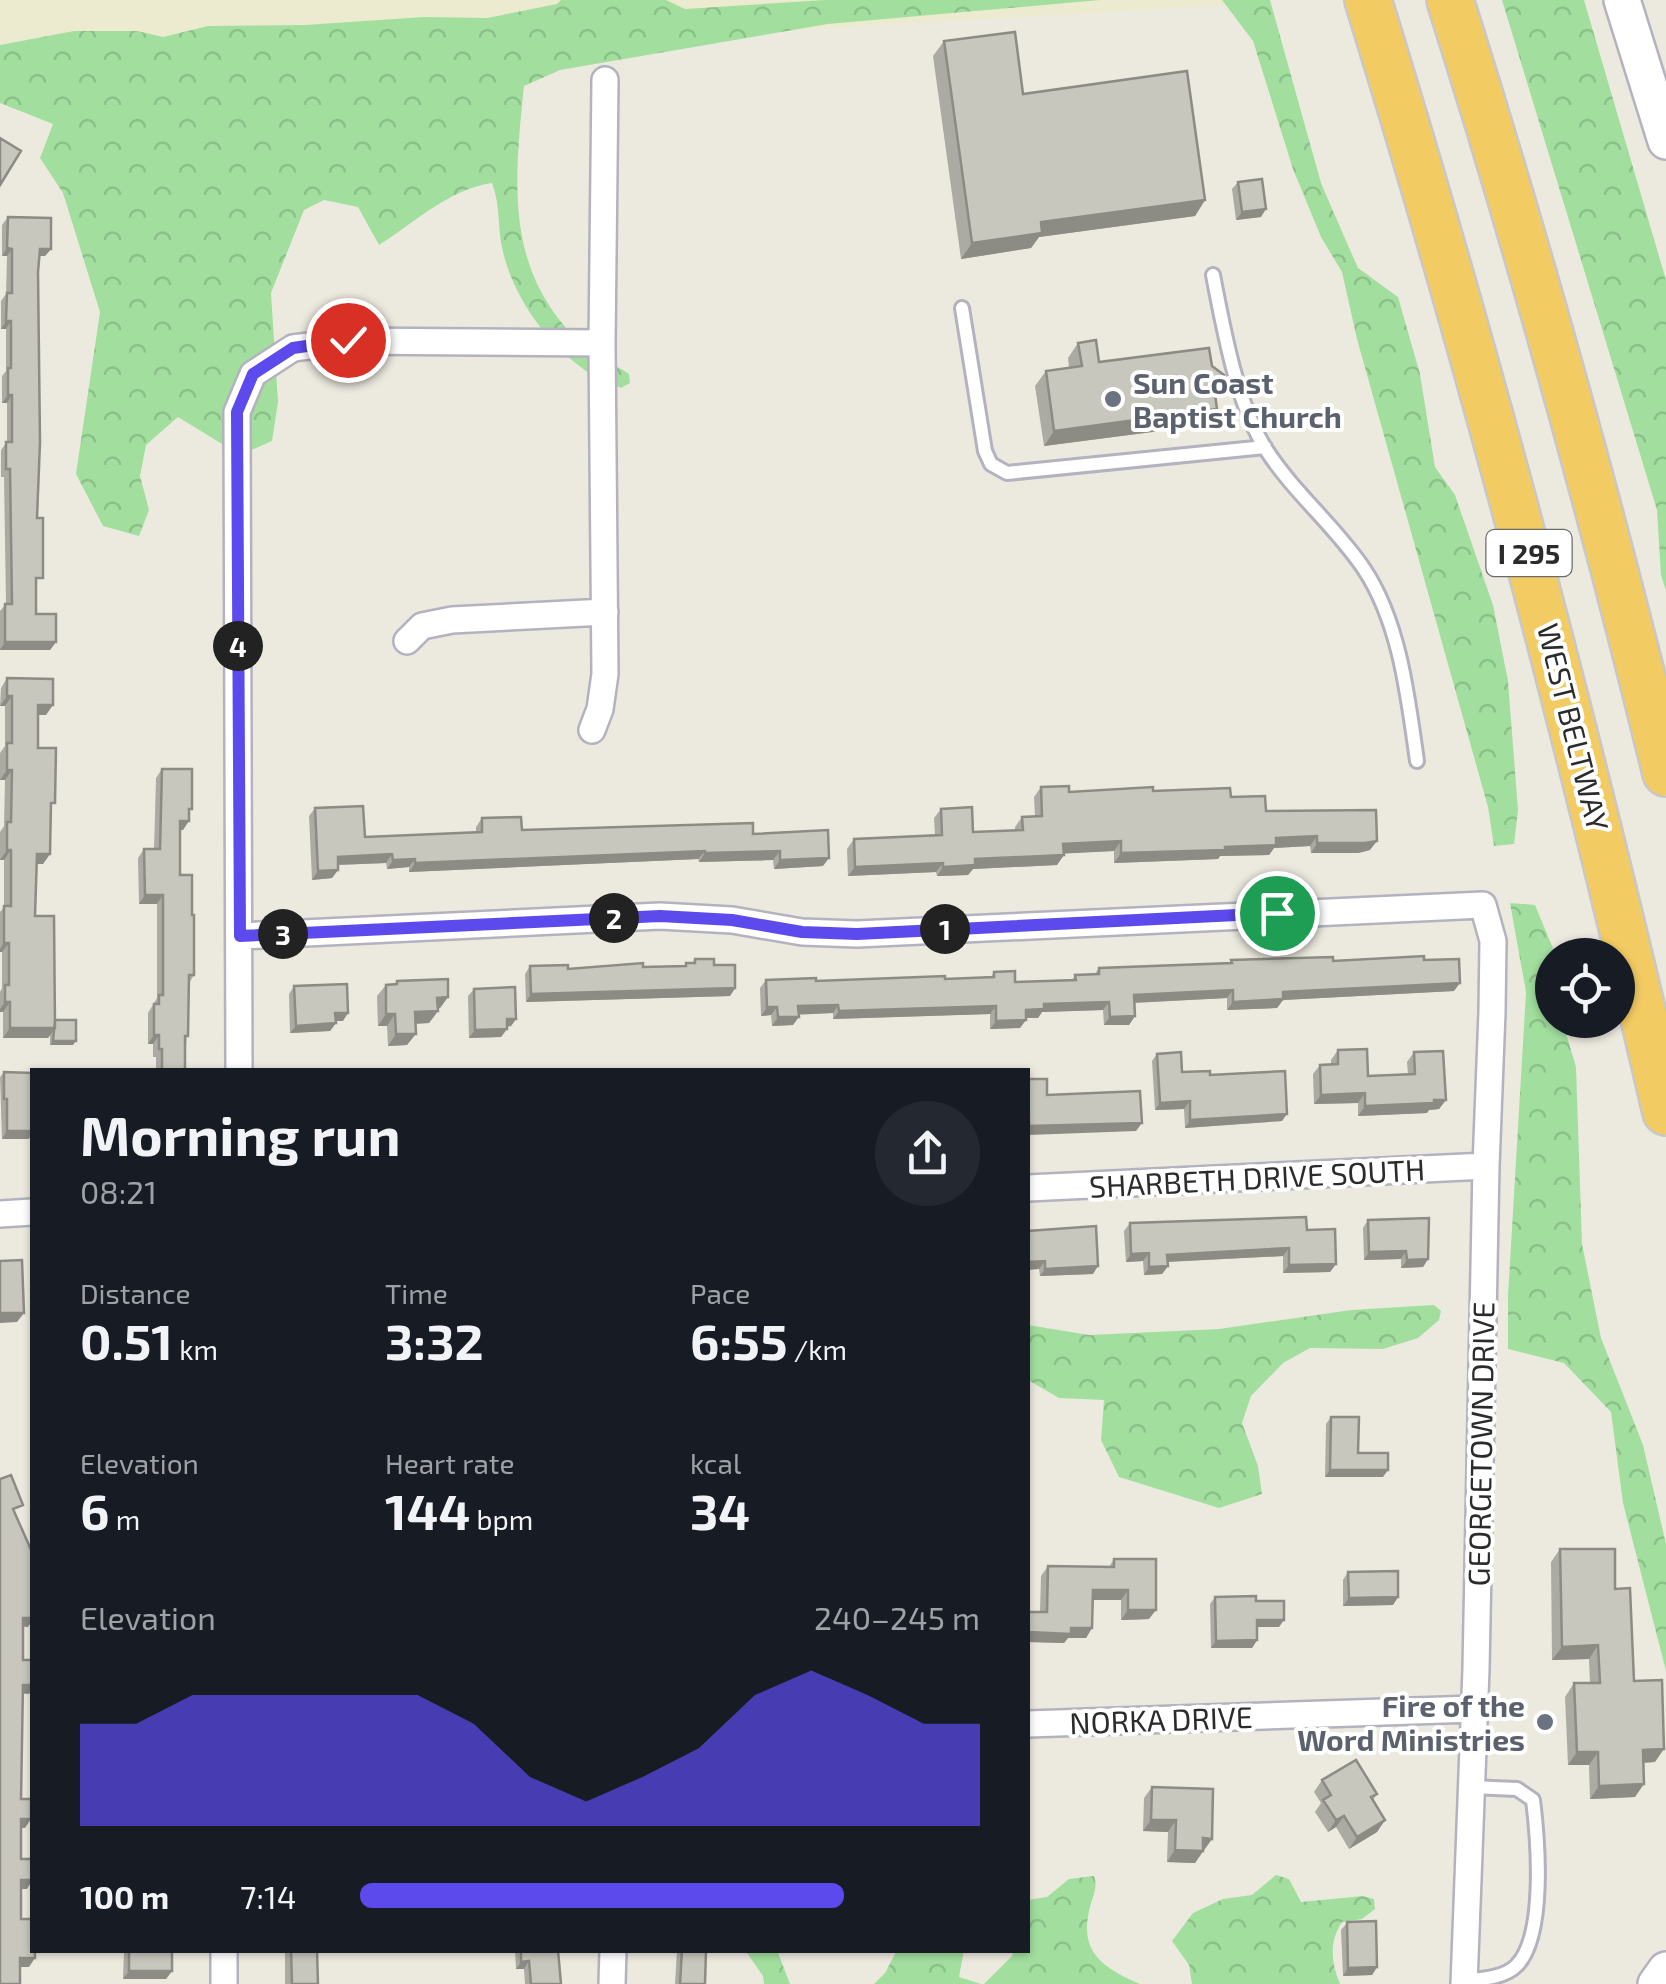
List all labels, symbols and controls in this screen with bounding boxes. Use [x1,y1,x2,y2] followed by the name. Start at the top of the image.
[306,298,391,383] pin
[321,313,376,368] icon: check
[1133,364,1342,434] place label: Sun Coast Baptist Church
[1102,388,1124,410] marker: Sun Coast Baptist Church
[1486,530,1572,576] road number: I 295
[1531,620,1617,834] street label: WEST BELTWAY
[213,621,263,671] pin: 4
[229,629,247,663] text: 4
[1235,871,1320,956] pin
[1250,886,1305,941] icon: arrive
[589,893,639,943] pin: 2
[606,901,622,935] text: 2
[920,904,970,954] pin: 1
[258,909,308,959] pin: 3
[939,912,951,946] text: 1
[275,917,291,951] text: 3
[1535,938,1635,1038] map controls
[1535,938,1635,1038] button: locate
[80,1101,401,1167] text: Morning run
[875,1101,980,1206] button: share
[1088,1150,1426,1204] street label: SHARBETH DRIVE SOUTH
[80,1172,157,1210] text: 08:21
[80,1276,191,1310] text: Distance
[385,1276,448,1310] text: Time
[690,1276,750,1310] text: Pace
[1460,1302,1500,1586] street label: GEORGETOWN DRIVE
[80,1310,173,1370] text: 0.51
[385,1310,484,1370] text: 3:32
[690,1310,788,1370] text: 6:55
[173,1332,218,1366] text: km
[788,1332,847,1366] text: /km
[80,1446,199,1480] text: Elevation
[385,1446,515,1480] text: Heart rate
[690,1446,741,1480] text: kcal
[80,1480,110,1540] text: 6
[385,1480,470,1540] text: 144
[690,1480,750,1540] text: 34
[110,1502,140,1536] text: m
[470,1502,533,1536] text: bpm
[80,1598,216,1636] text: Elevation
[814,1598,980,1636] text: 240–245 m
[1297,1687,1525,1757] place label: Fire of the Word Ministries
[1069,1698,1253,1740] street label: NORKA DRIVE
[1534,1711,1556,1733] marker: Fire of the Word Ministries
[80,1877,169,1915] text: 100 m
[240,1877,296,1915] text: 7:14

